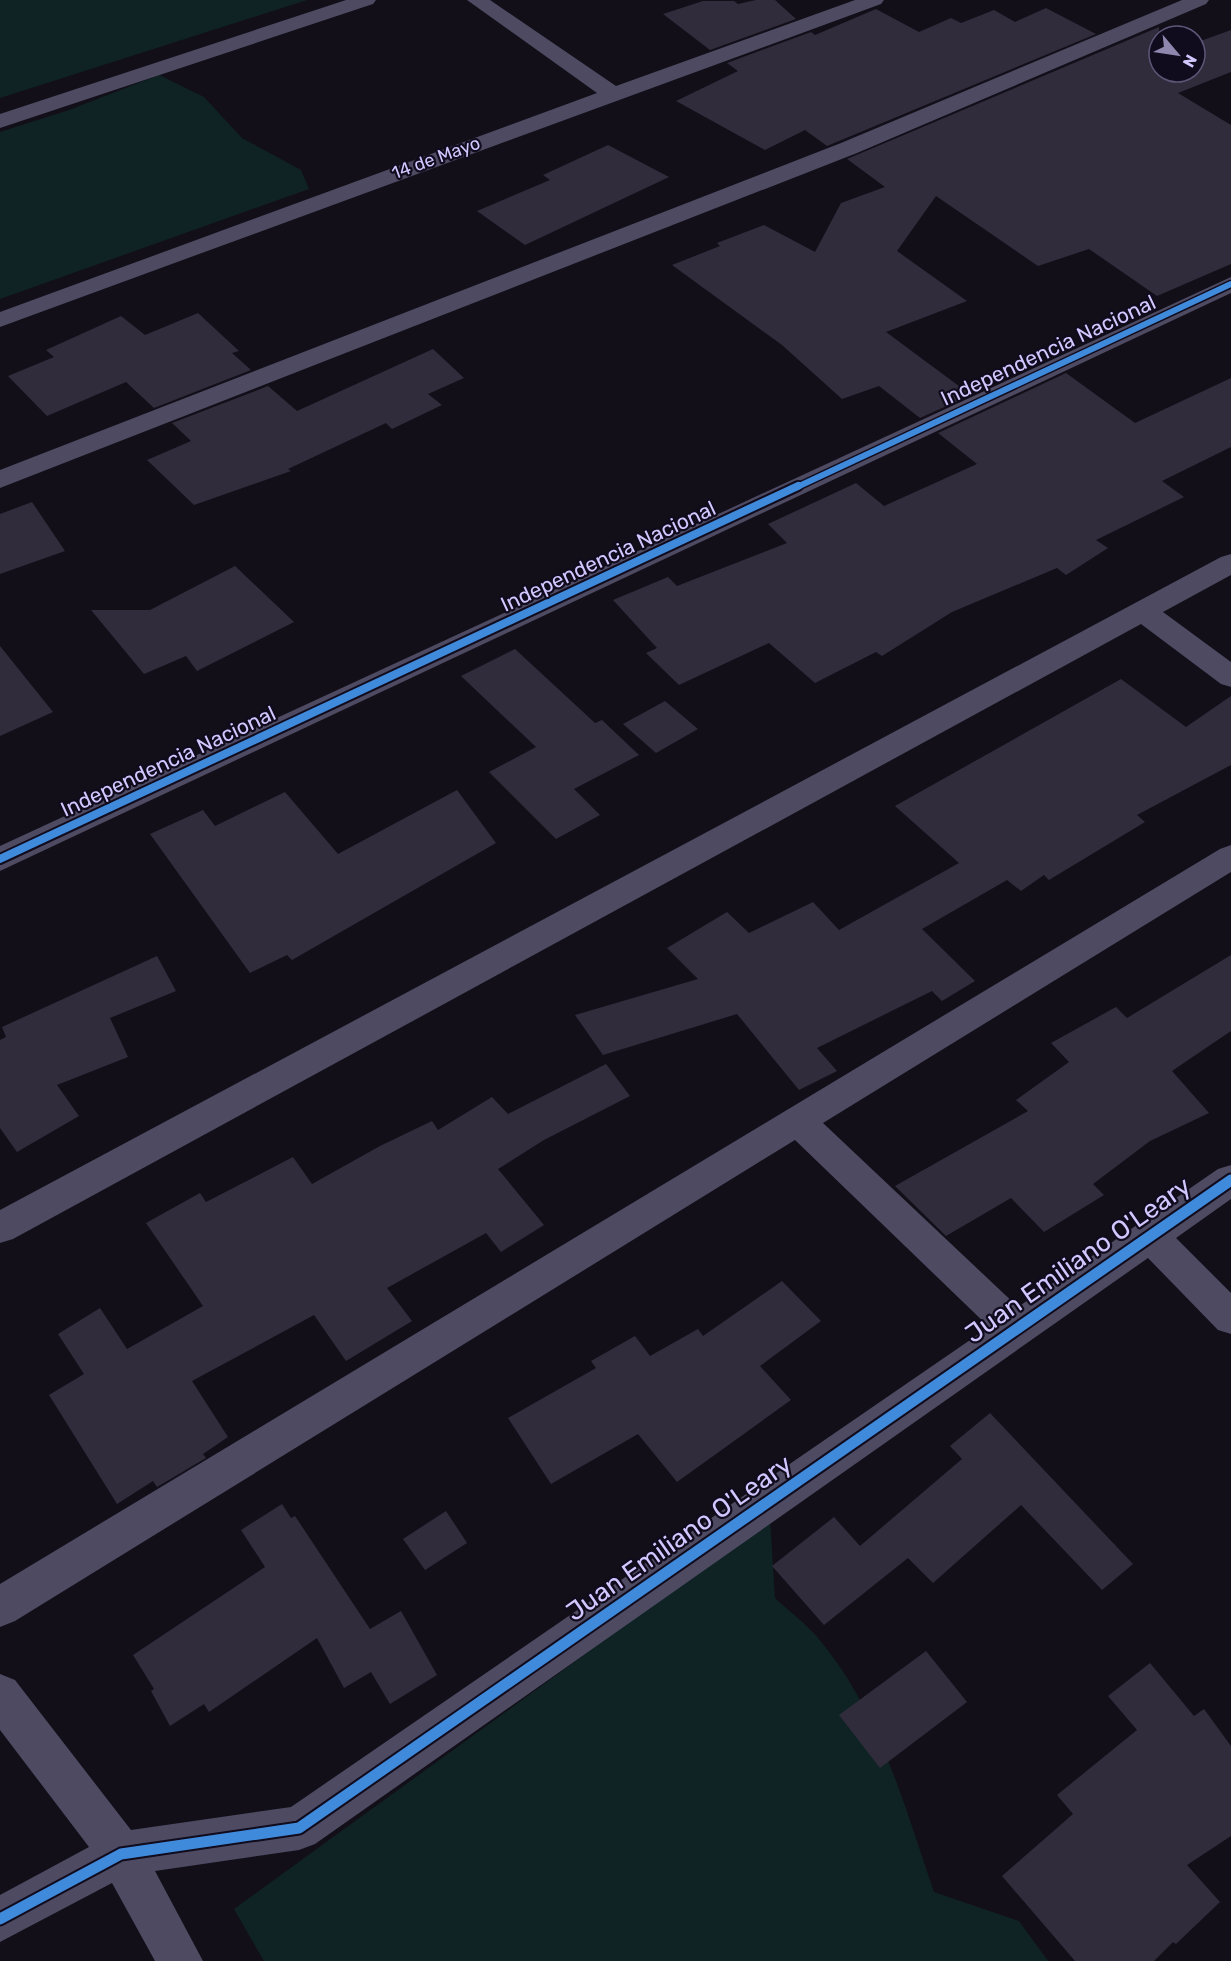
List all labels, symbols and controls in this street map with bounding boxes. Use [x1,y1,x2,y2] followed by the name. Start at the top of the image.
[1147,24,1207,84] north arrow
[1179,51,1201,71] text: N
[389,132,483,184] street label: 14 de Mayo
[936,289,1160,411] street label: Independencia Nacional
[496,495,720,617] street label: Independencia Nacional
[56,700,280,822] street label: Independencia Nacional
[959,1170,1197,1350] street label: Juan Emiliano O'Leary
[560,1448,798,1628] street label: Juan Emiliano O'Leary

